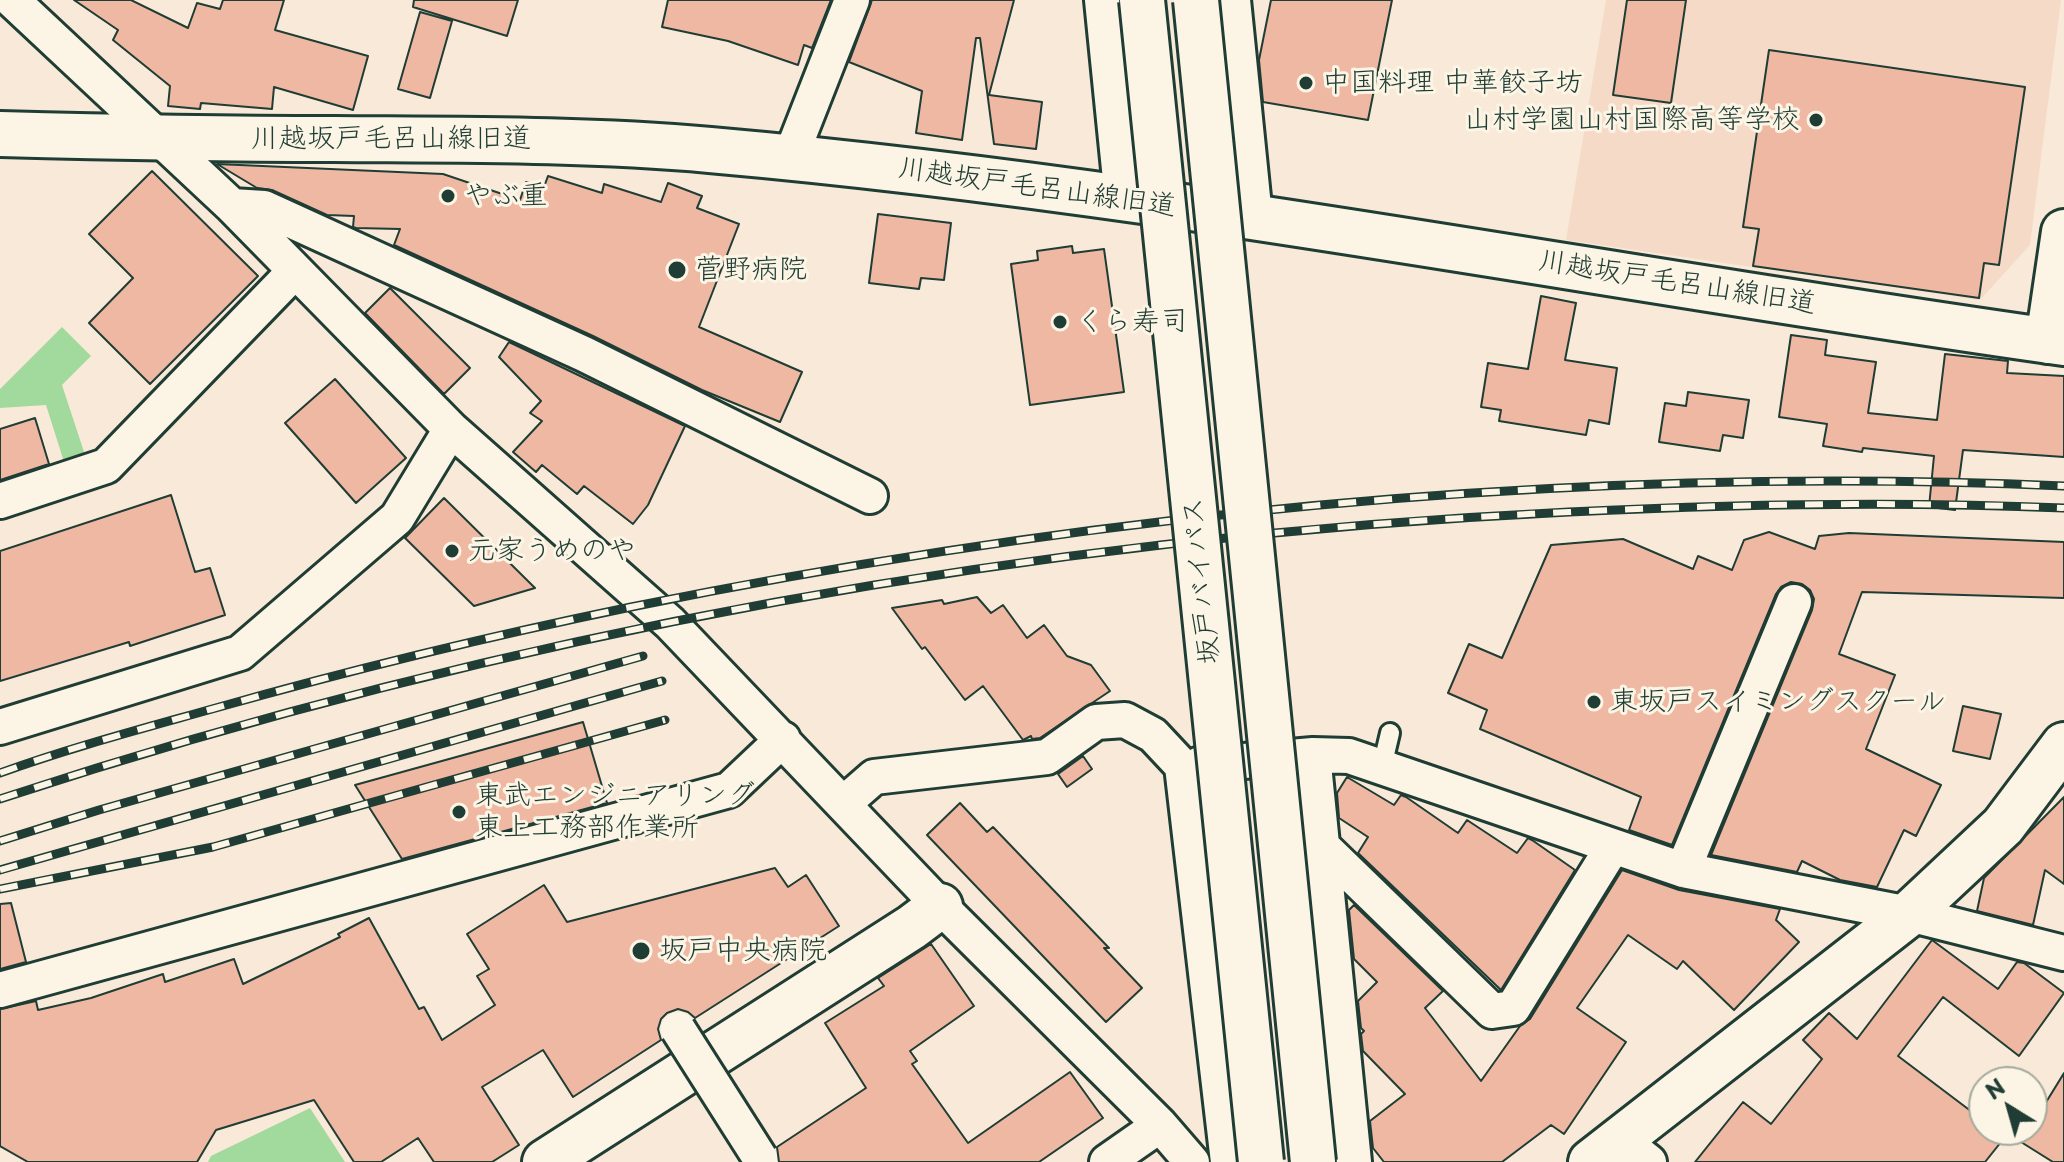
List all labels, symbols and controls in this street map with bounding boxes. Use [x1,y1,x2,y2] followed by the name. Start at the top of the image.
[1322,66,1583,100] place label: 中国料理 中華餃子坊
[1297,74,1315,92] marker: 中国料理 中華餃子坊
[1464,103,1800,137] place label: 山村学園山村国際高等学校
[1807,111,1825,129] marker: 山村学園山村国際高等学校
[251,122,531,156] street label: 川越坂戸毛呂山線旧道
[896,152,1178,224] street label: 川越坂戸毛呂山線旧道
[464,179,548,213] place label: やぶ重
[439,187,457,205] marker: やぶ重
[1536,245,1818,321] street label: 川越坂戸毛呂山線旧道
[695,253,807,287] place label: 菅野病院
[666,259,688,281] marker: 菅野病院
[1076,305,1188,339] place label: くら寿司
[1051,313,1069,331] marker: くら寿司
[1177,496,1227,666] street label: 坂戸バイパス
[468,534,636,568] place label: 元家うめのや
[443,542,461,560] marker: 元家うめのや
[1610,685,1946,719] place label: 東坂戸スイミングスクール
[1585,693,1603,711] marker: 東坂戸スイミングスクール
[475,779,755,845] place label: 東武エンジニアリング 東上工務部作業所
[450,803,468,821] marker: 東武エンジニアリング 東上工務部作業所
[659,934,827,968] place label: 坂戸中央病院
[630,940,652,962] marker: 坂戸中央病院
[1968,1066,2048,1146] north arrow
[1978,1070,2011,1106] text: N

